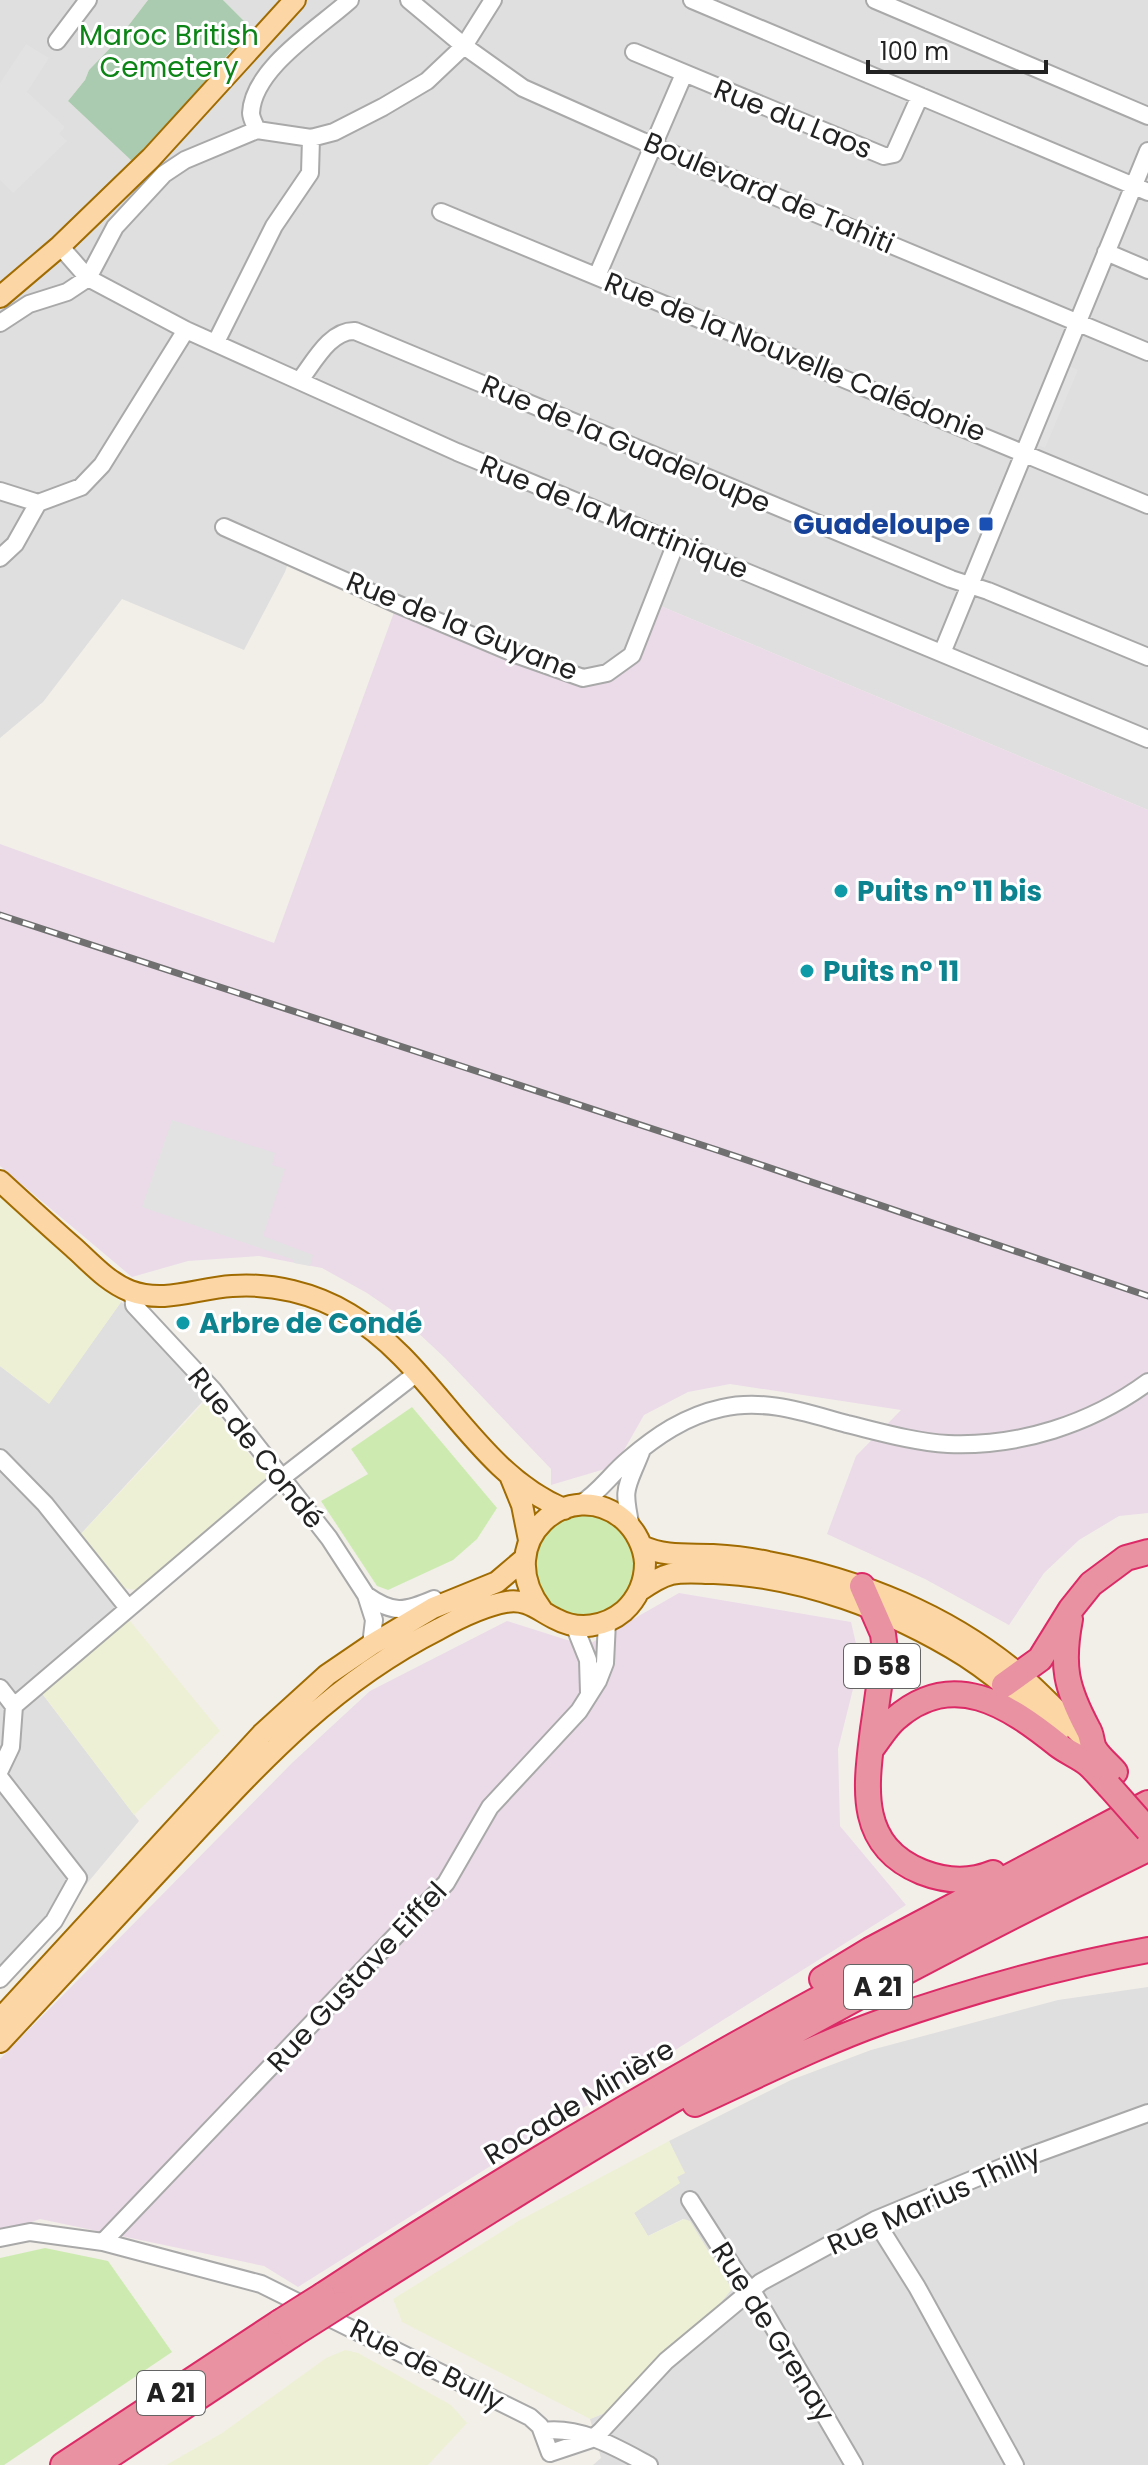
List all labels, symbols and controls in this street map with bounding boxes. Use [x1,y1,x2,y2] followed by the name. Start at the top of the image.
[79,16,259,87] park label: Maroc British Cemetery
[868,24,1046,74] scale bar
[880,35,949,68] text: 100 m
[708,70,878,168] street label: Rue du Laos
[638,123,900,263] street label: Boulevard de Tahiti
[599,263,991,451] street label: Rue de la Nouvelle Calédonie
[475,365,777,523] street label: Rue de la Guadeloupe
[474,445,754,589] street label: Rue de la Martinique
[793,505,970,544] place label: Guadeloupe
[977,515,995,533] marker: Guadeloupe
[340,562,584,690] street label: Rue de la Guyane
[857,872,1042,911] place label: Puits n° 11 bis
[832,882,850,900] marker: Puits n° 11 bis
[823,952,959,991] place label: Puits n° 11
[798,962,816,980] marker: Puits n° 11
[199,1304,422,1343] place label: Arbre de Condé
[174,1314,192,1332] marker: Arbre de Condé
[179,1359,333,1537] street label: Rue de Condé
[844,1644,920,1688] road number: D 58
[258,1873,456,2081] street label: Rue Gustave Eiffel
[844,1965,912,2009] road number: A 21
[477,2030,681,2174] street label: Rocade Minière
[821,2135,1047,2265] street label: Rue Marius Thilly
[702,2234,844,2430] street label: Rue de Grenay
[343,2309,511,2421] street label: Rue de Bully
[137,2371,205,2415] road number: A 21

